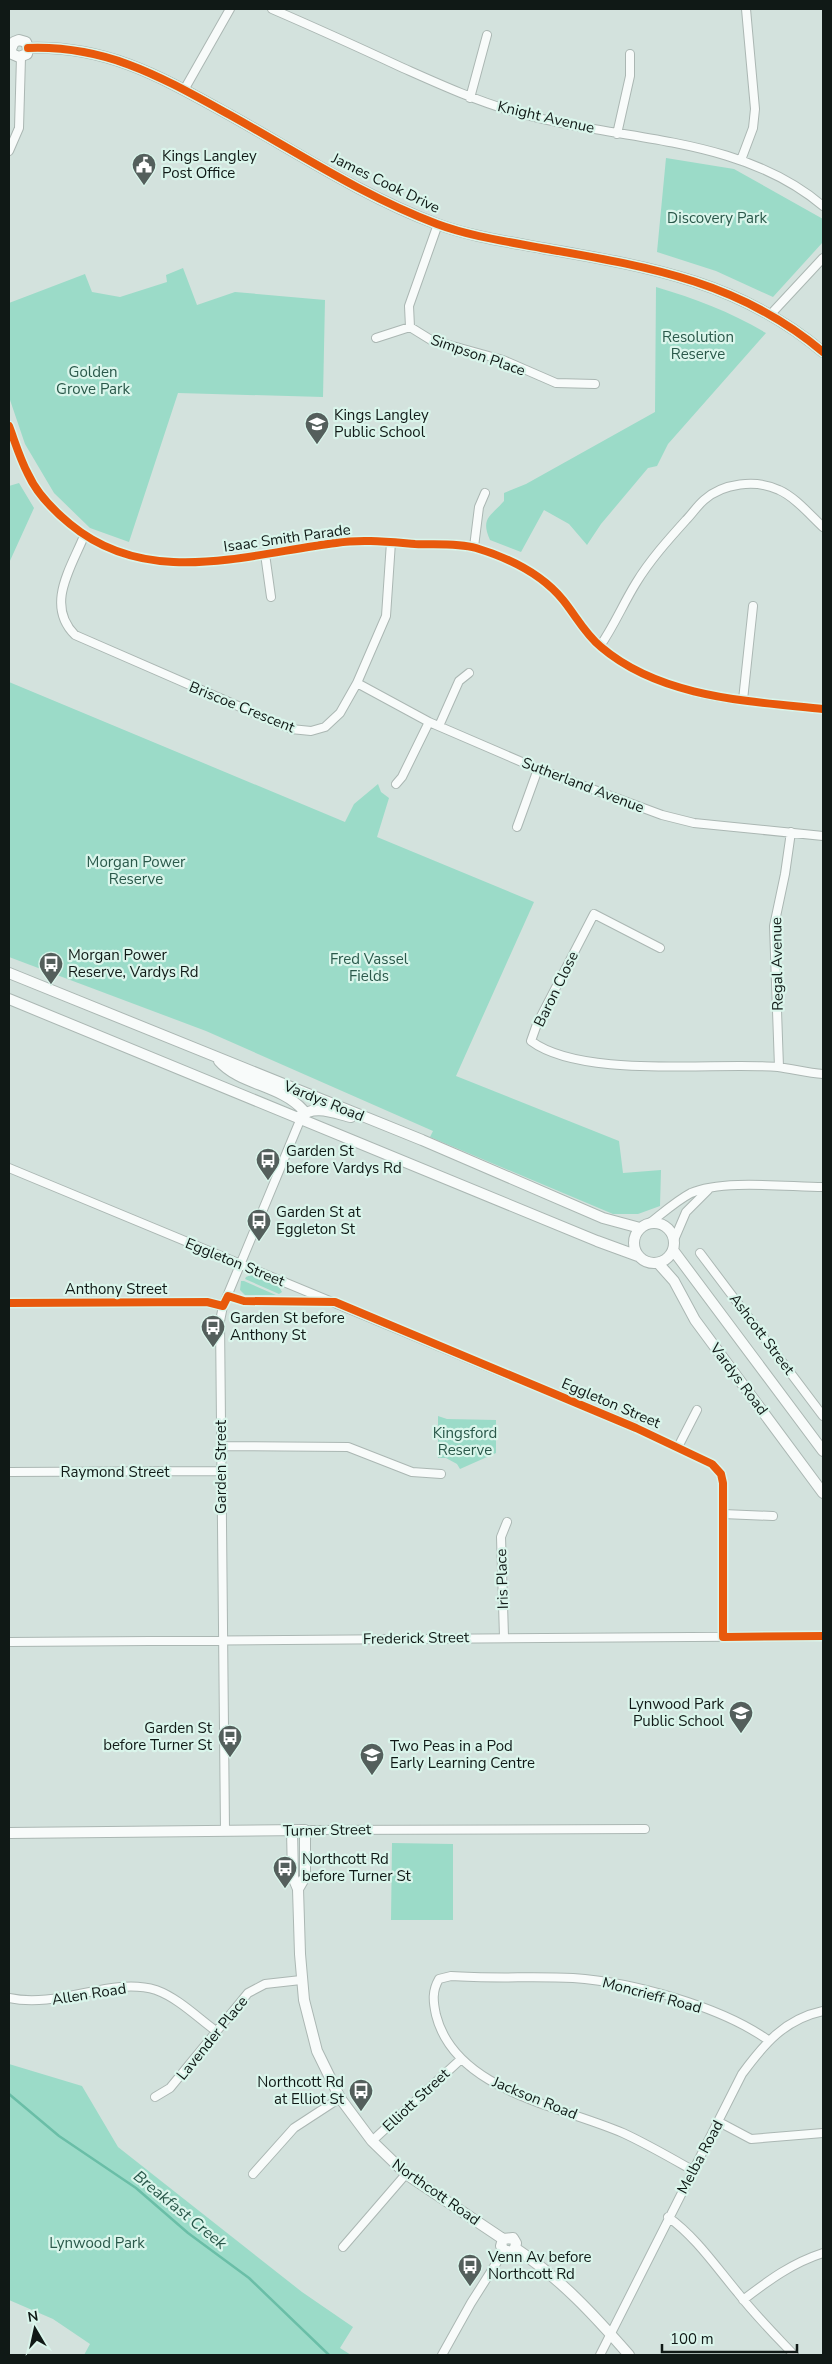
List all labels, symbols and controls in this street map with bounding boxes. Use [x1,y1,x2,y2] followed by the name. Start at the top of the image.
[496,96,596,138] street label: Knight Avenue
[162,146,257,183] place label: Kings Langley Post Office
[328,148,443,218] street label: James Cook Drive
[131,152,157,186] public building icon: Kings Langley Post Office
[667,208,767,228] park label: Discovery Park
[662,327,734,364] park label: Resolution Reserve
[428,329,528,381] street label: Simpson Place
[56,362,130,399] park label: Golden Grove Park
[334,405,429,442] place label: Kings Langley Public School
[304,411,330,445] school or university icon: Kings Langley Public School
[222,519,352,557] street label: Isaac Smith Parade
[186,677,298,738] street label: Briscoe Crescent
[519,752,647,818] street label: Sutherland Avenue
[87,852,186,889] park label: Morgan Power Reserve
[766,917,788,1011] street label: Regal Avenue
[68,945,198,982] place label: Morgan Power Reserve, Vardys Rd
[529,948,583,1030] street label: Baron Close
[330,949,409,986] park label: Fred Vassel Fields
[38,951,64,985] bus stop icon: Morgan Power Reserve, Vardys Rd
[280,1075,367,1126] street label: Vardys Road
[286,1141,402,1178] place label: Garden St before Vardys Rd
[255,1147,281,1181] bus stop icon: Garden St before Vardys Rd
[276,1202,361,1239] place label: Garden St at Eggleton St
[246,1208,272,1242] bus stop icon: Garden St at Eggleton St
[182,1233,288,1291] street label: Eggleton Street
[65,1279,168,1299] street label: Anthony Street
[725,1289,800,1379] street label: Ashcott Street
[230,1308,345,1345] place label: Garden St before Anthony St
[200,1314,226,1348] bus stop icon: Garden St before Anthony St
[705,1338,773,1419] street label: Vardys Road
[559,1373,664,1433] street label: Eggleton Street
[211,1419,231,1514] street label: Garden Street
[433,1423,497,1460] park label: Kingsford Reserve
[61,1462,170,1482] street label: Raymond Street
[491,1548,513,1610] street label: Iris Place
[363,1627,470,1649] street label: Frederick Street
[629,1694,725,1731] place label: Lynwood Park Public School
[728,1700,754,1734] school or university icon: Lynwood Park Public School
[103,1718,213,1755] place label: Garden St before Turner St
[217,1724,243,1758] bus stop icon: Garden St before Turner St
[390,1736,535,1773] place label: Two Peas in a Pod Early Learning Centre
[359,1742,385,1776] school or university icon: Two Peas in a Pod Early Learning Centre
[283,1819,372,1841] street label: Turner Street
[302,1849,412,1886] place label: Northcott Rd before Turner St
[272,1855,298,1889] bus stop icon: Northcott Rd before Turner St
[600,1972,704,2018] street label: Moncrieff Road
[50,1978,128,2010] street label: Allen Road
[172,1992,252,2084] street label: Lavender Place
[378,2063,454,2136] street label: Elliott Street
[257,2072,345,2109] place label: Northcott Rd at Elliot St
[489,2072,580,2124] street label: Jackson Road
[348,2078,374,2112] bus stop icon: Northcott Rd at Elliot St
[672,2117,728,2197] street label: Melba Road
[388,2154,484,2230] street label: Northcott Road
[129,2166,232,2255] water label: Breakfast Creek
[49,2233,145,2253] park label: Lynwood Park
[487,2247,592,2284] place label: Venn Av before Northcott Rd
[457,2253,483,2287] bus stop icon: Venn Av before Northcott Rd
[10,2304,60,2354] north arrow
[26,2306,40,2327] text: N
[662,2322,797,2354] scale bar
[670,2329,714,2349] text: 100 m

